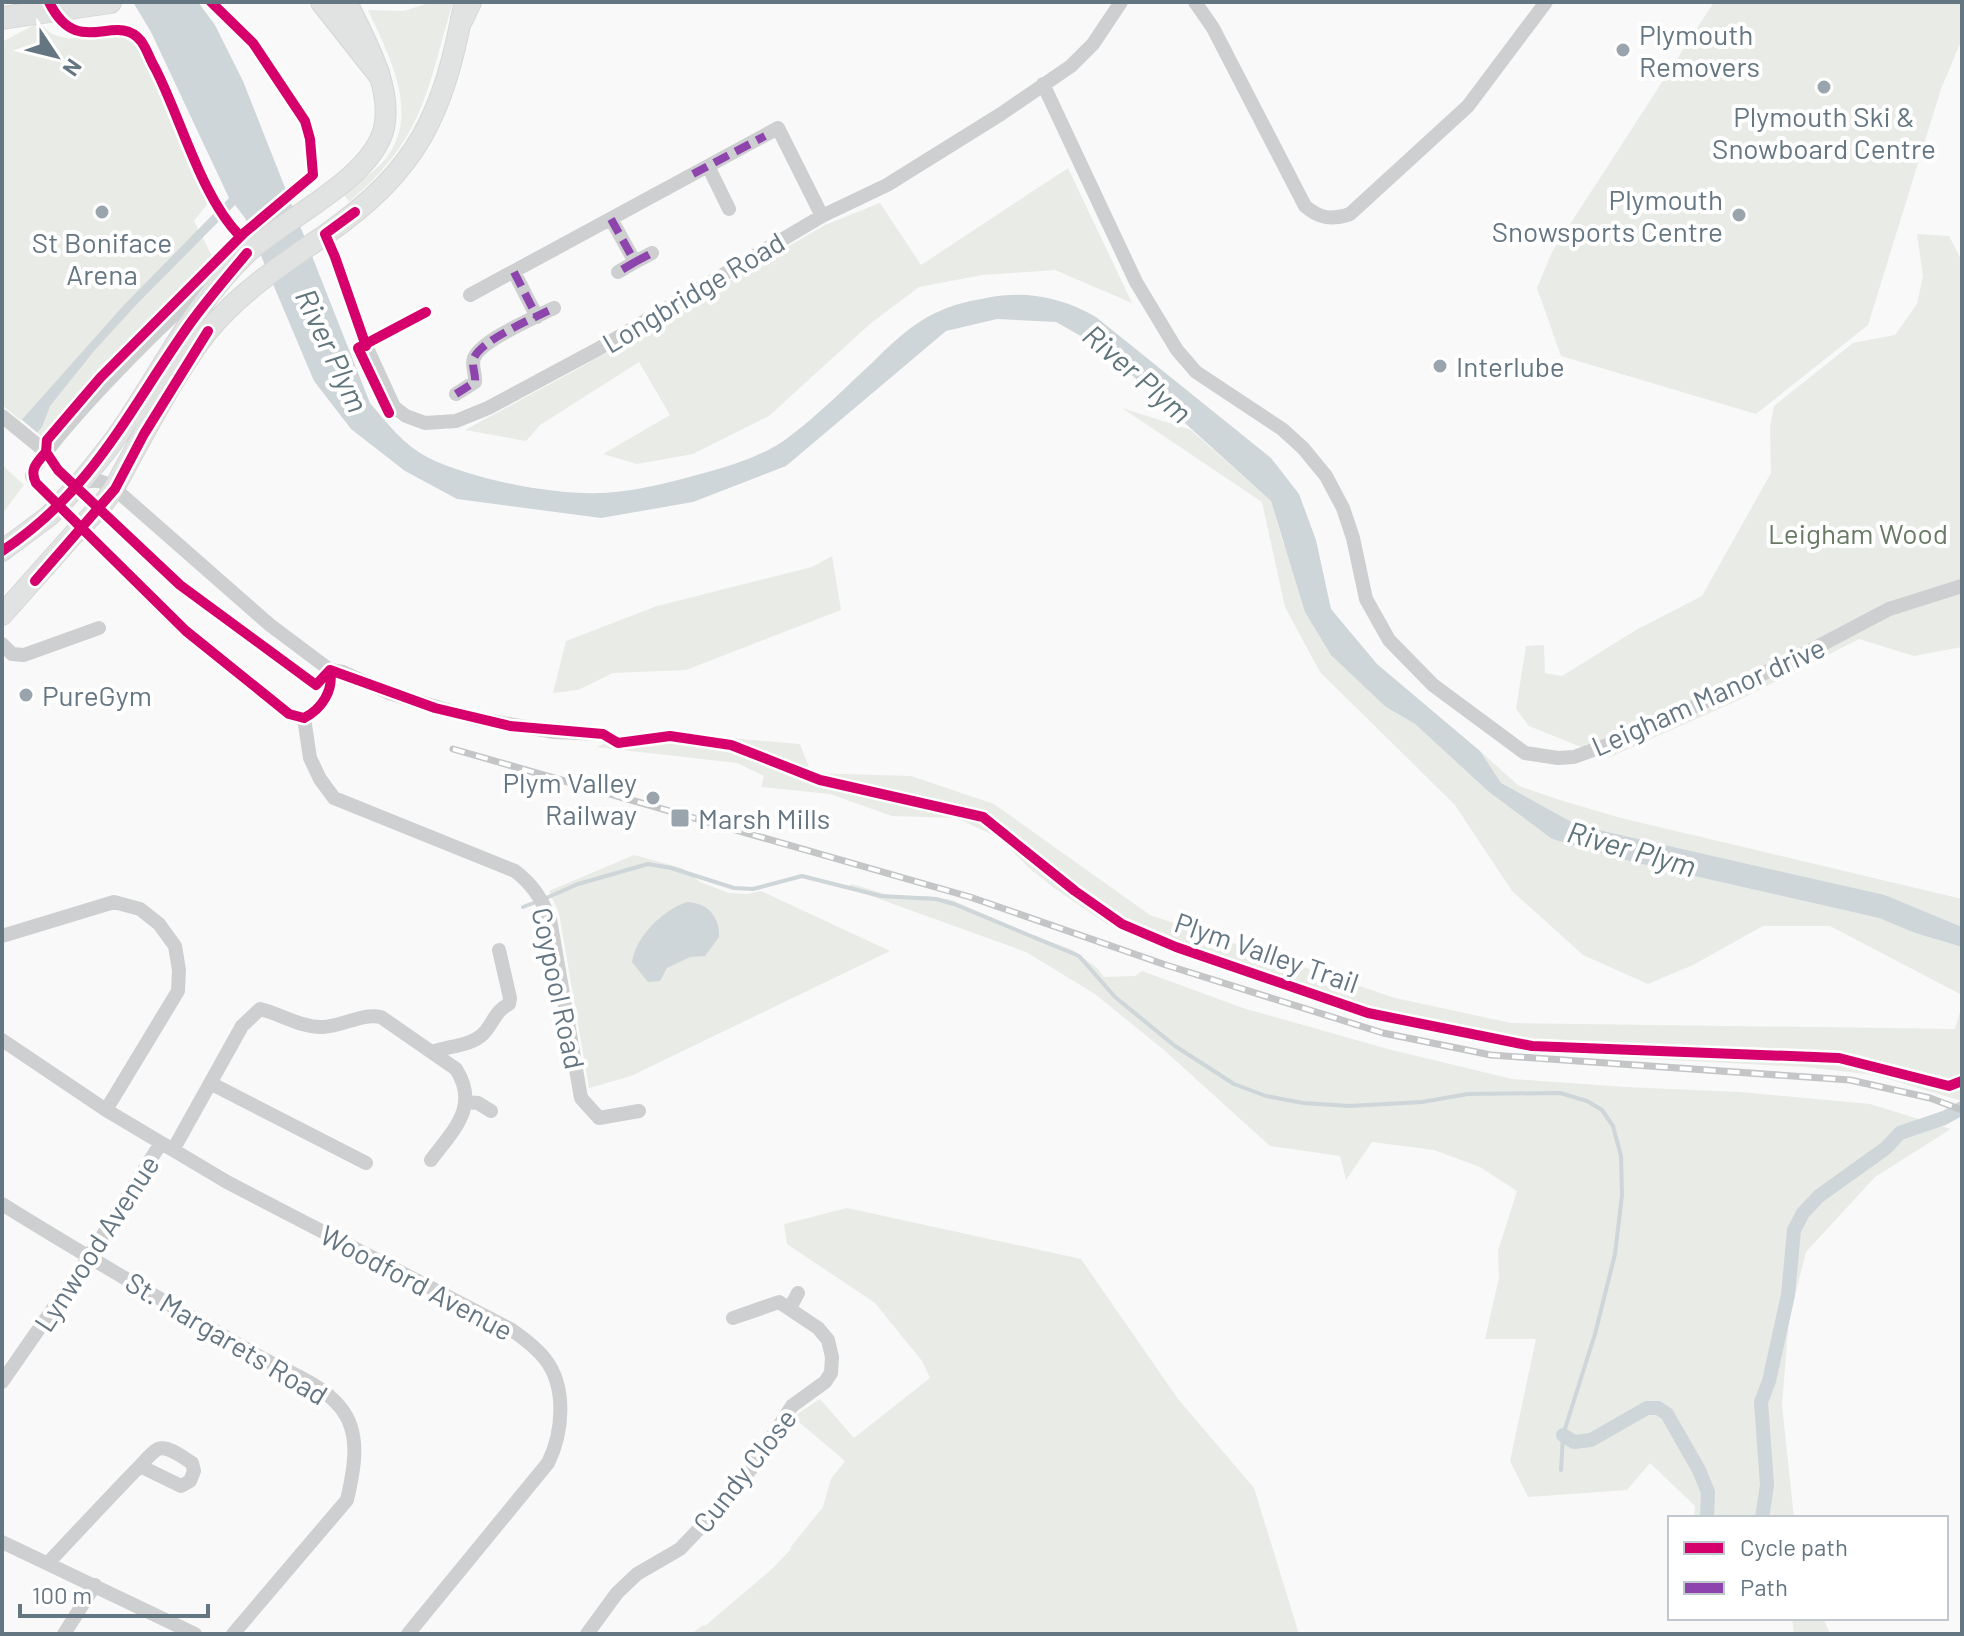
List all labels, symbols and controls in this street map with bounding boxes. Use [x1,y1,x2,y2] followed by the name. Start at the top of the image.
[16,16,96,96] north arrow
[1639,17,1760,83] place label: Plymouth Removers
[1614,41,1632,59] marker: Plymouth Removers
[58,55,88,81] text: N
[1815,78,1833,96] marker: Plymouth Ski & Snowboard Centre
[1712,99,1936,165] place label: Plymouth Ski & Snowboard Centre
[1492,182,1723,248] place label: Plymouth Snowsports Centre
[93,203,111,221] marker: St Boniface Arena
[1730,206,1748,224] marker: Plymouth Snowsports Centre
[596,224,790,360] street label: Longbridge Road
[32,225,172,291] place label: St Boniface Arena
[289,283,377,417] water label: River Plym
[1076,316,1200,430] water label: River Plym
[1456,349,1565,383] place label: Interlube
[1431,357,1449,375] marker: Interlube
[1768,516,1948,550] park label: Leigham Wood
[1586,629,1830,763] street label: Leigham Manor drive
[42,678,152,712] place label: PureGym
[17,686,35,704] marker: PureGym
[503,765,637,831] place label: Plym Valley Railway
[644,789,662,807] marker: Plym Valley Railway
[698,801,830,835] place label: Marsh Mills
[669,807,691,829] marker: Marsh Mills
[1564,813,1700,883] water label: River Plym
[525,904,593,1072] street label: Coypool Road
[1170,905,1364,999] street label: Plym Valley Trail
[26,1148,166,1338] street label: Lynwood Avenue
[315,1217,519,1347] street label: Woodford Avenue
[120,1264,334,1412] street label: St. Margarets Road
[685,1401,803,1539] street label: Cundy Close
[1668,1516,1948,1620] legend
[1740,1532,1848,1561] text: Cycle path
[20,1568,208,1618] scale bar
[1740,1572,1788,1601] text: Path
[32,1580,92,1609] text: 100 m

